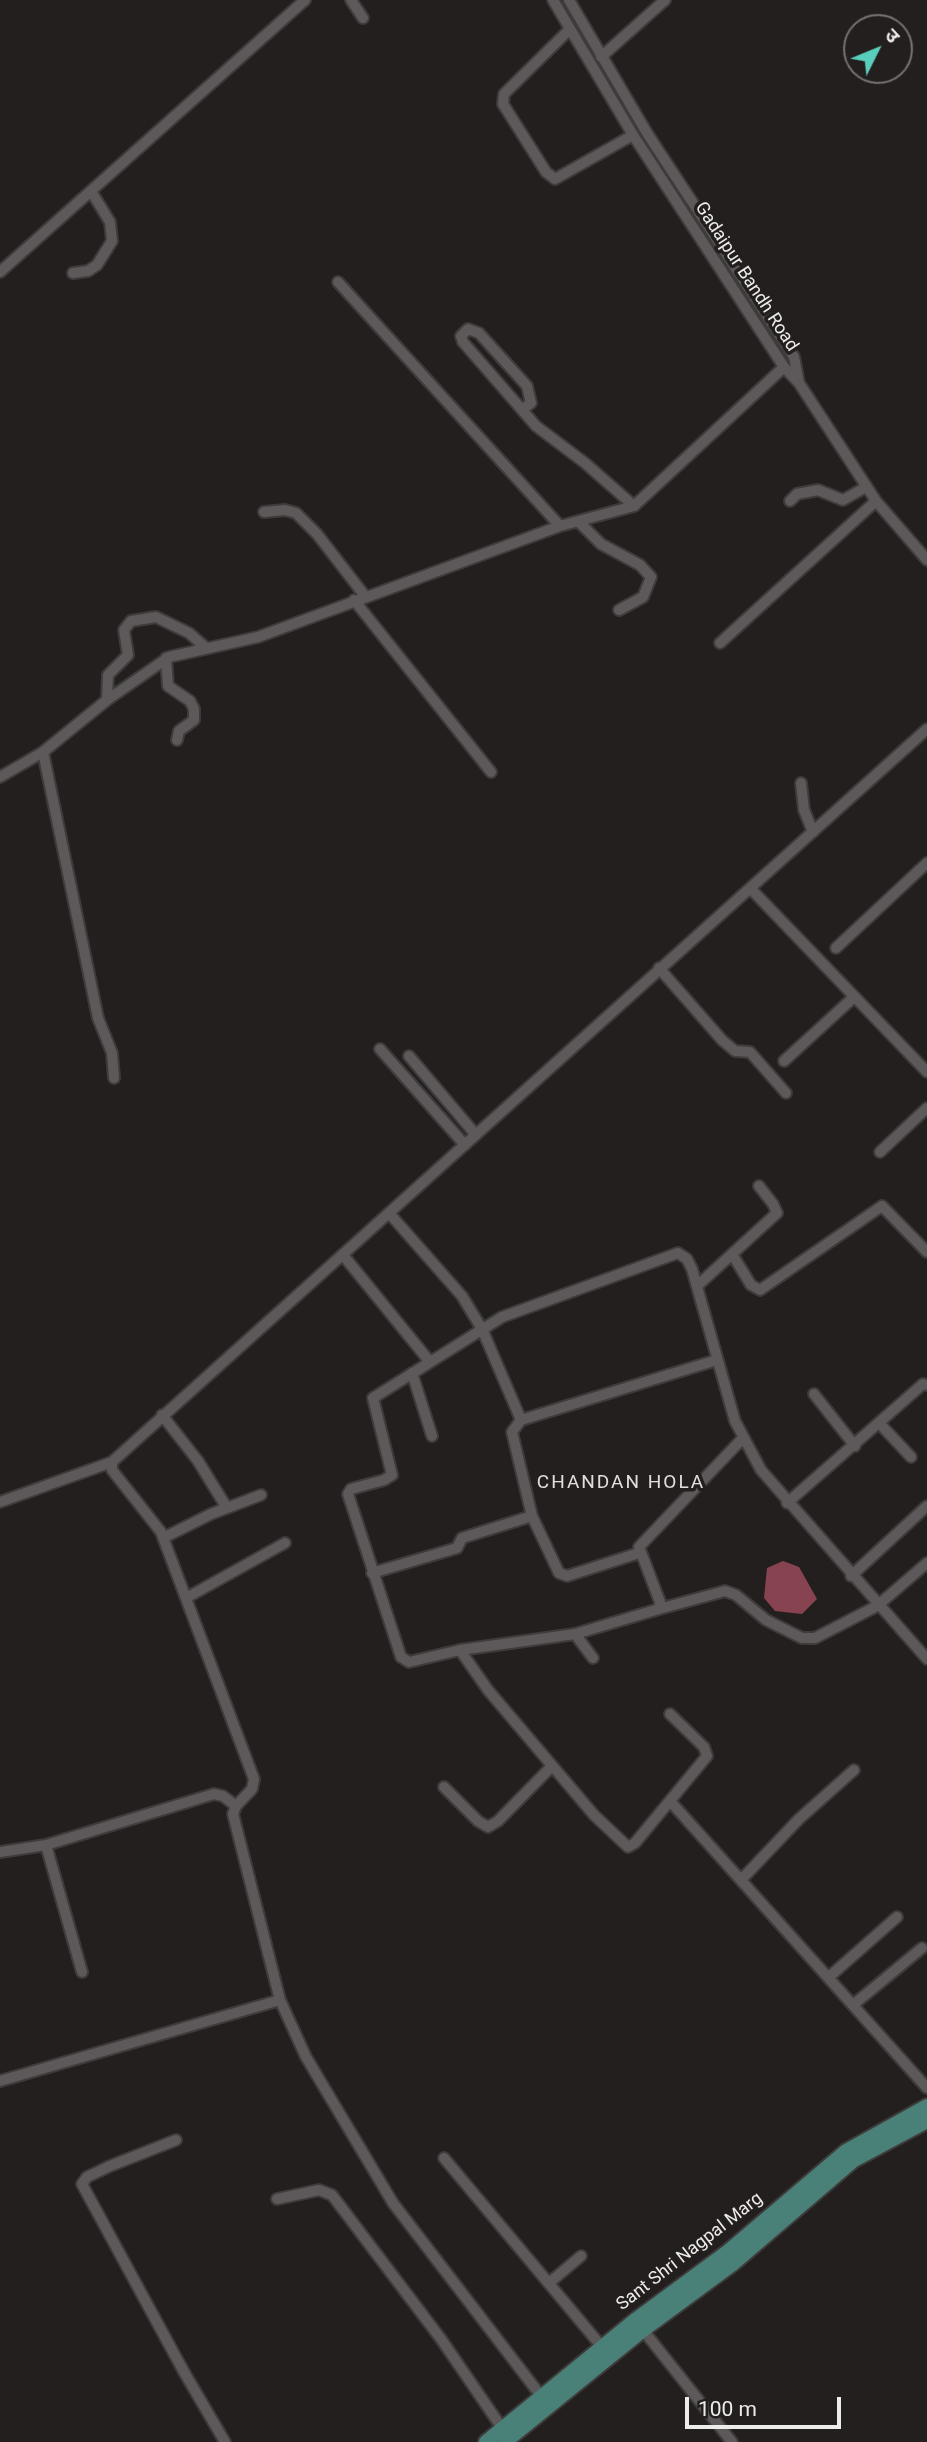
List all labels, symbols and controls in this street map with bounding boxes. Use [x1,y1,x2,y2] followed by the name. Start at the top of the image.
[843,14,913,84] north arrow
[880,24,904,48] text: उ
[690,198,802,356] street label: Gadaipur Bandh Road
[538,1472,704,1494] district label: CHANDAN HOLA
[613,2188,767,2316] street label: Sant Shri Nagpal Marg
[689,2382,845,2426] scale bar
[698,2397,757,2421] text: 100 m

